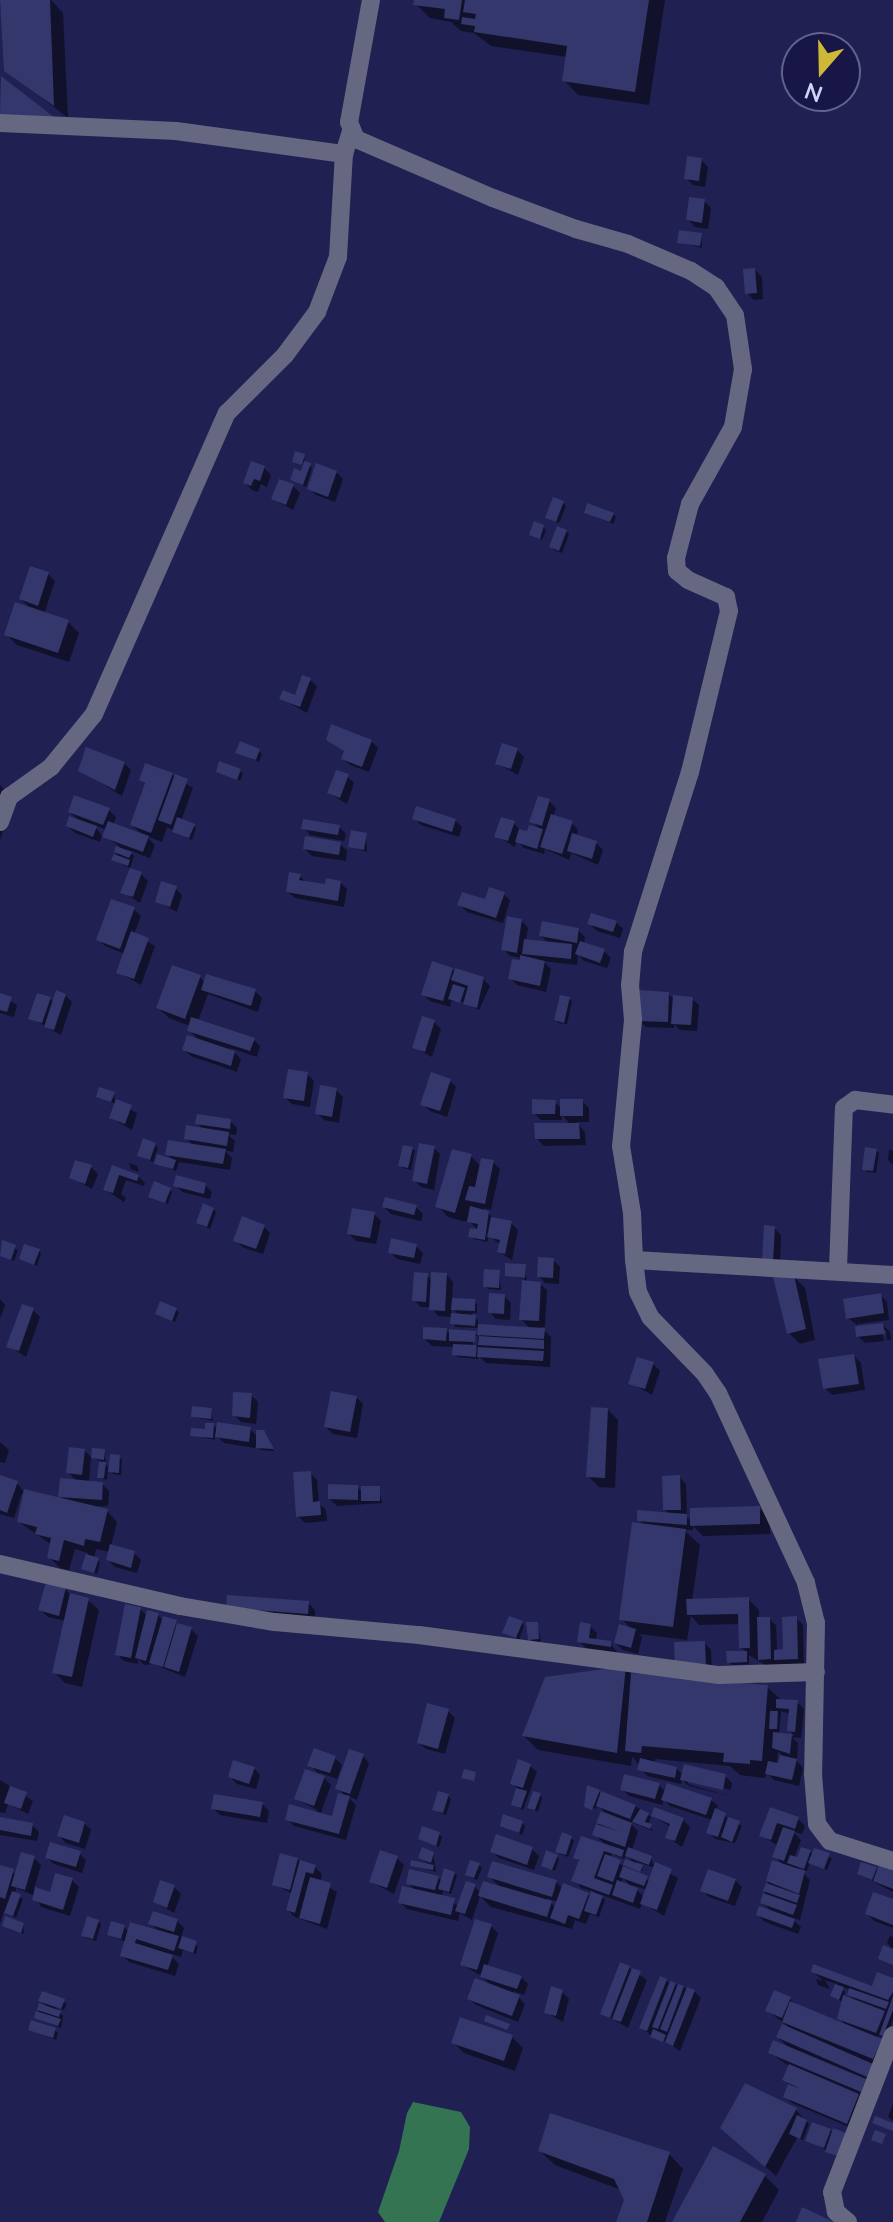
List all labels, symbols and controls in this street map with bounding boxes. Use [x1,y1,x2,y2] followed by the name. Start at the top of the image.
[781,32,861,112] north arrow
[801,78,826,109] text: N

